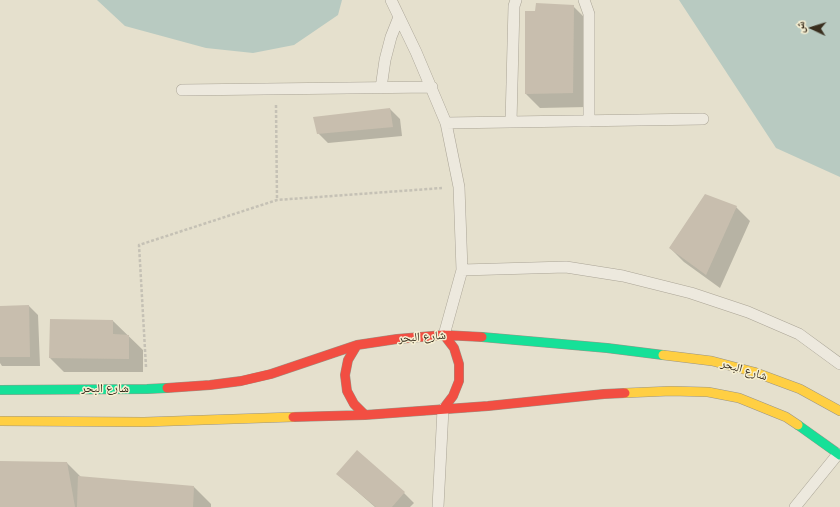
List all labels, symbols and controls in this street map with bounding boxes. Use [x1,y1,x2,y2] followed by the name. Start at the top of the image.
[792,8,832,48] north arrow
[793,21,807,33] text: ش
[398,328,446,346] street label: شارع البحر
[719,356,769,384] street label: شارع البحر
[81,382,129,396] street label: شارع البحر

